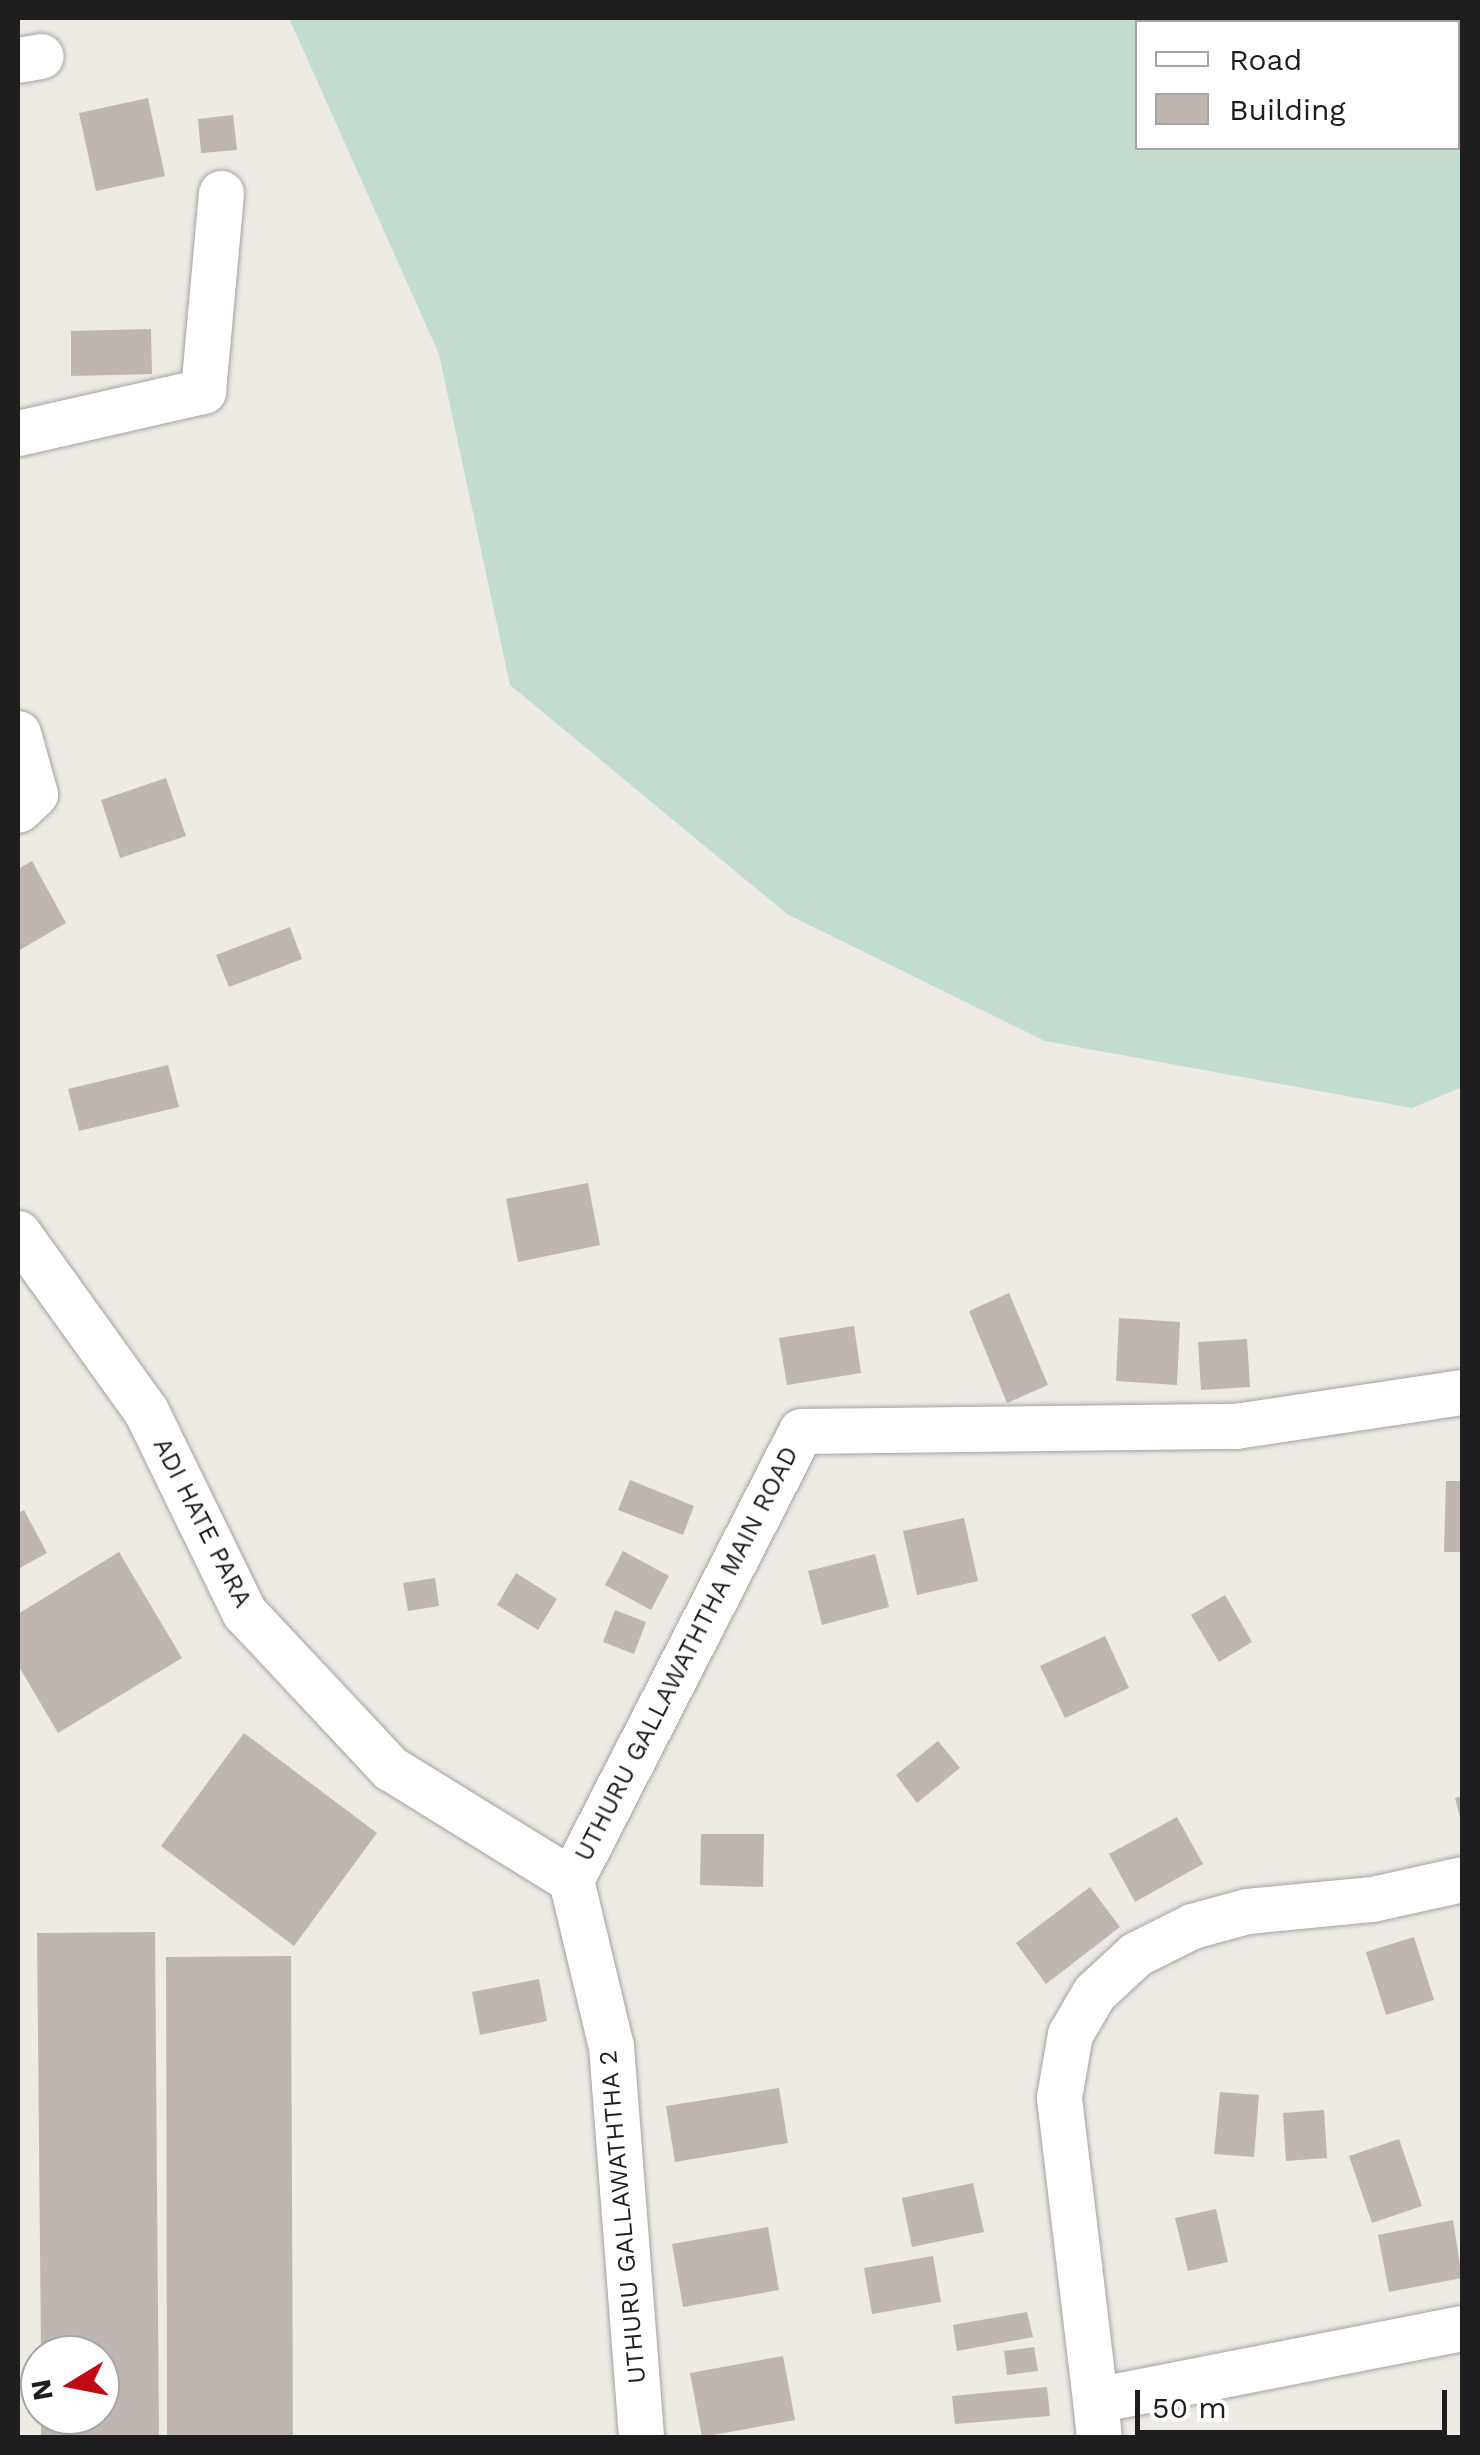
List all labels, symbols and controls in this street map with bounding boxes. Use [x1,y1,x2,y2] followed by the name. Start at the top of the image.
[1135,20,1460,150] legend
[1229,42,1302,77] text: Road
[1229,92,1346,127] text: Building
[146,1433,258,1613] street label: ADI HATE PARA
[569,1441,805,1867] street label: UTHURU GALLAWATHTHA MAIN ROAD
[593,2049,653,2385] street label: UTHURU GALLAWATHTHA 2
[20,2335,120,2435] north arrow
[1140,2370,1452,2432] scale bar
[24,2377,60,2403] text: N
[1152,2390,1227,2425] text: 50 m

